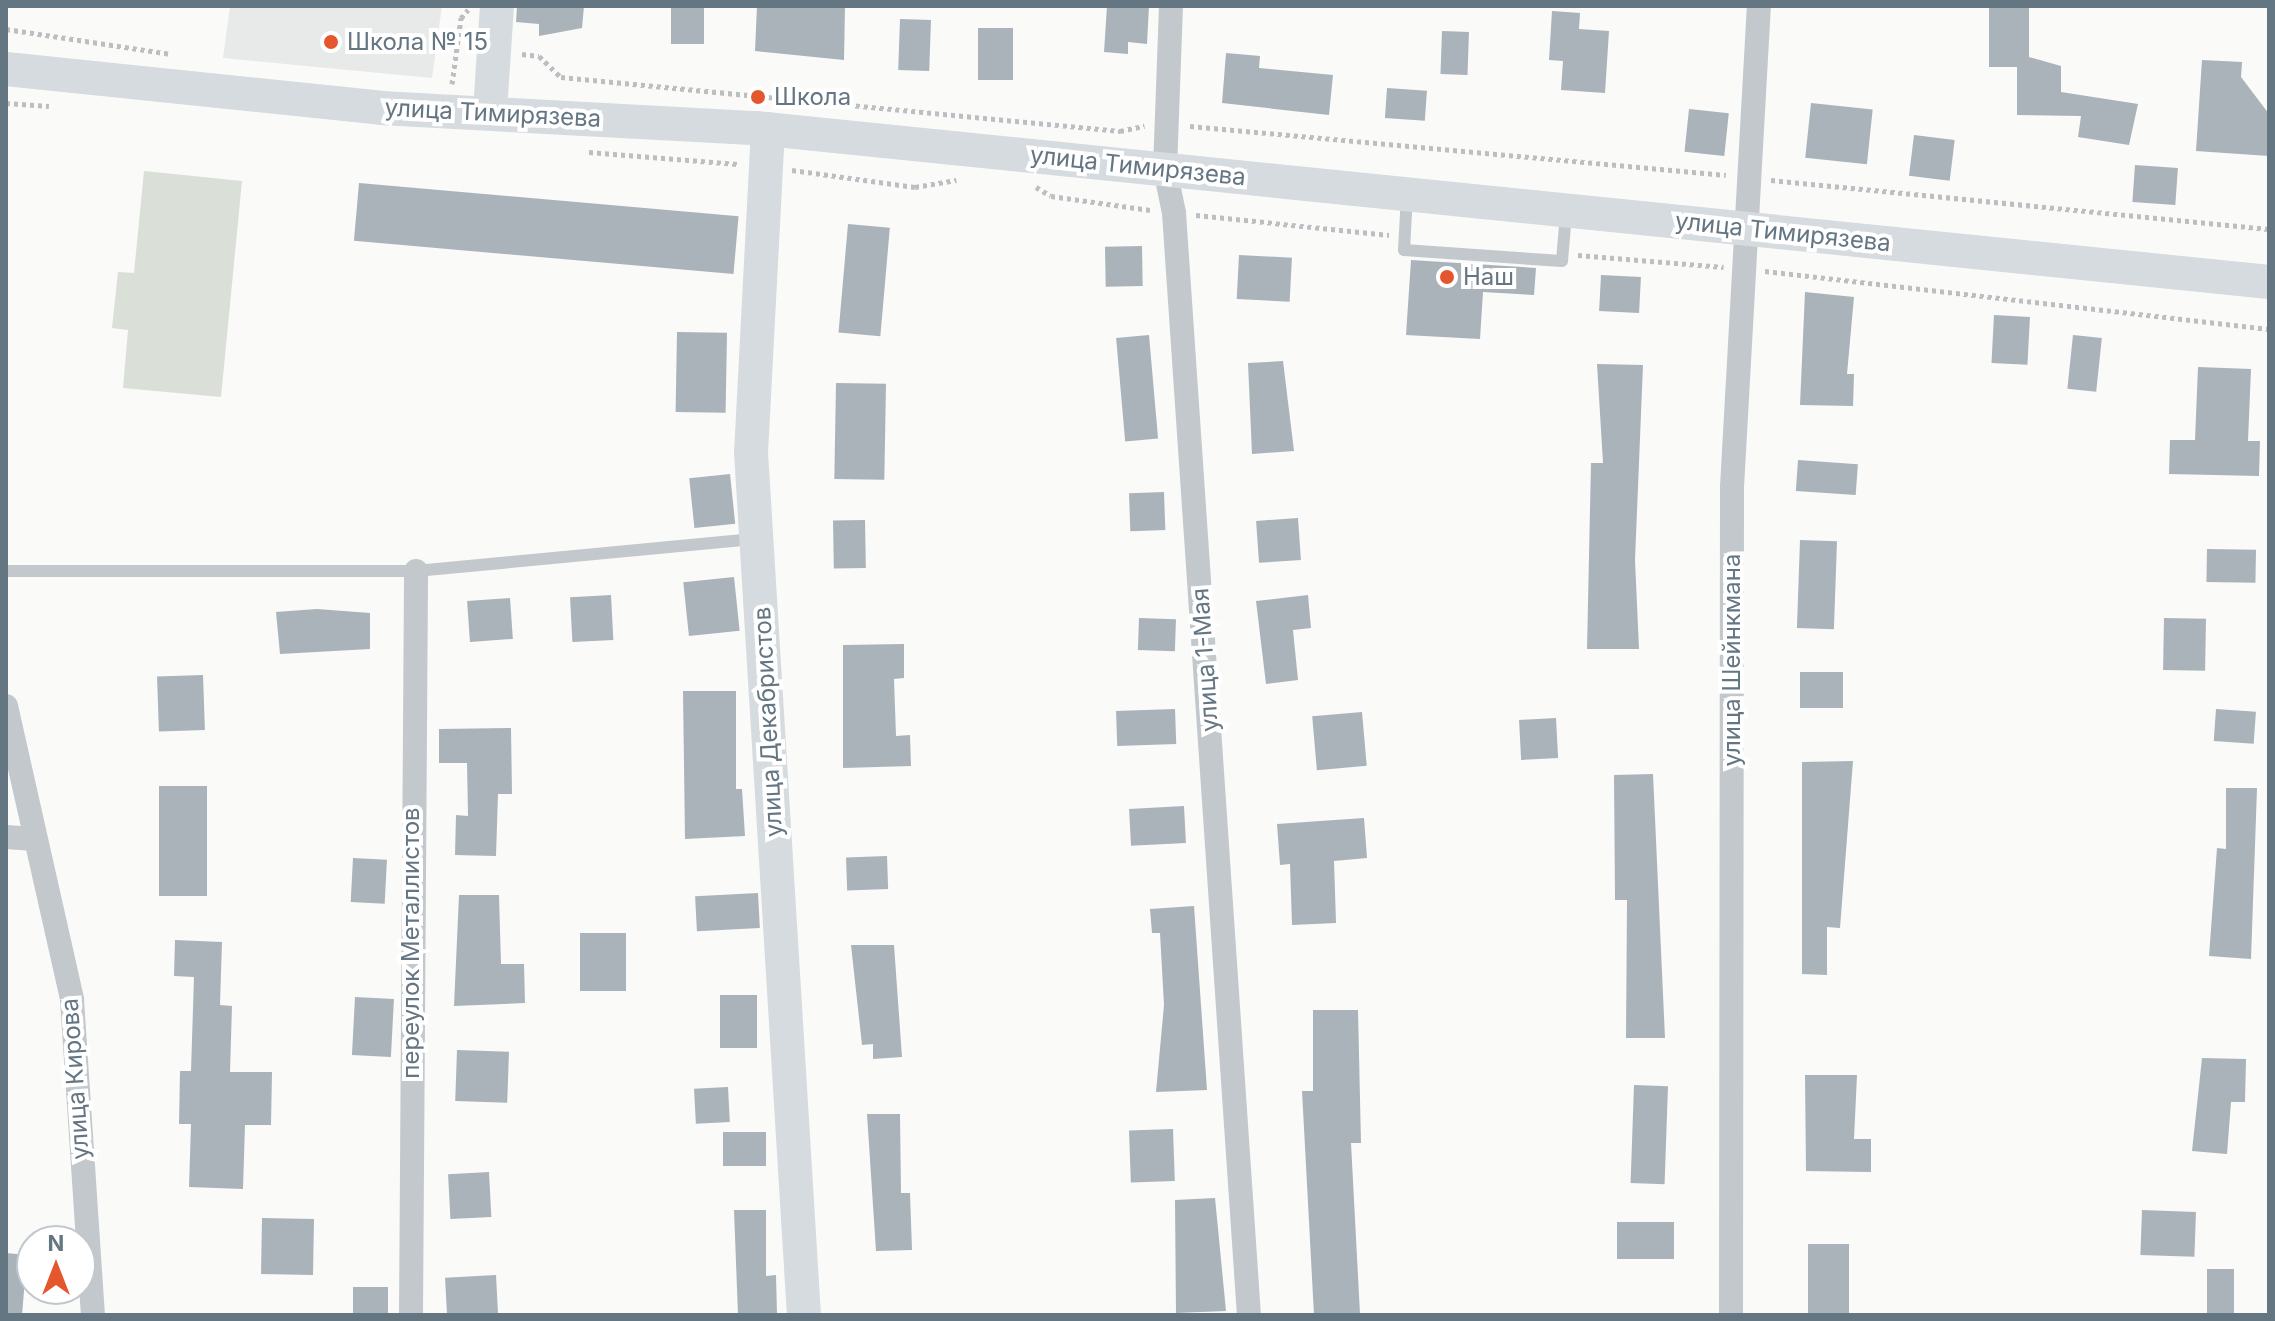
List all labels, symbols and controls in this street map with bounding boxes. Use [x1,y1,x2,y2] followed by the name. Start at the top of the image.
[347,28,488,56] place label: Школа № 15
[322,33,340,51] marker: Школа № 15
[774,83,851,111] place label: Школа
[749,88,767,106] marker: Школа
[384,93,602,133] street label: улица Тимирязева
[1029,140,1247,192] street label: улица Тимирязева
[1674,206,1892,258] street label: улица Тимирязева
[1463,263,1514,291] place label: Наш
[1438,268,1456,286] marker: Наш
[1718,554,1746,766] street label: улица Шейнкмана
[1186,587,1224,733] street label: улица 1-Мая
[748,606,788,838] street label: улица Декабристов
[397,807,425,1079] street label: переулок Металлистов
[55,997,95,1161] street label: улица Кирова
[16,1225,96,1305] north arrow
[48,1230,64,1256] text: N

